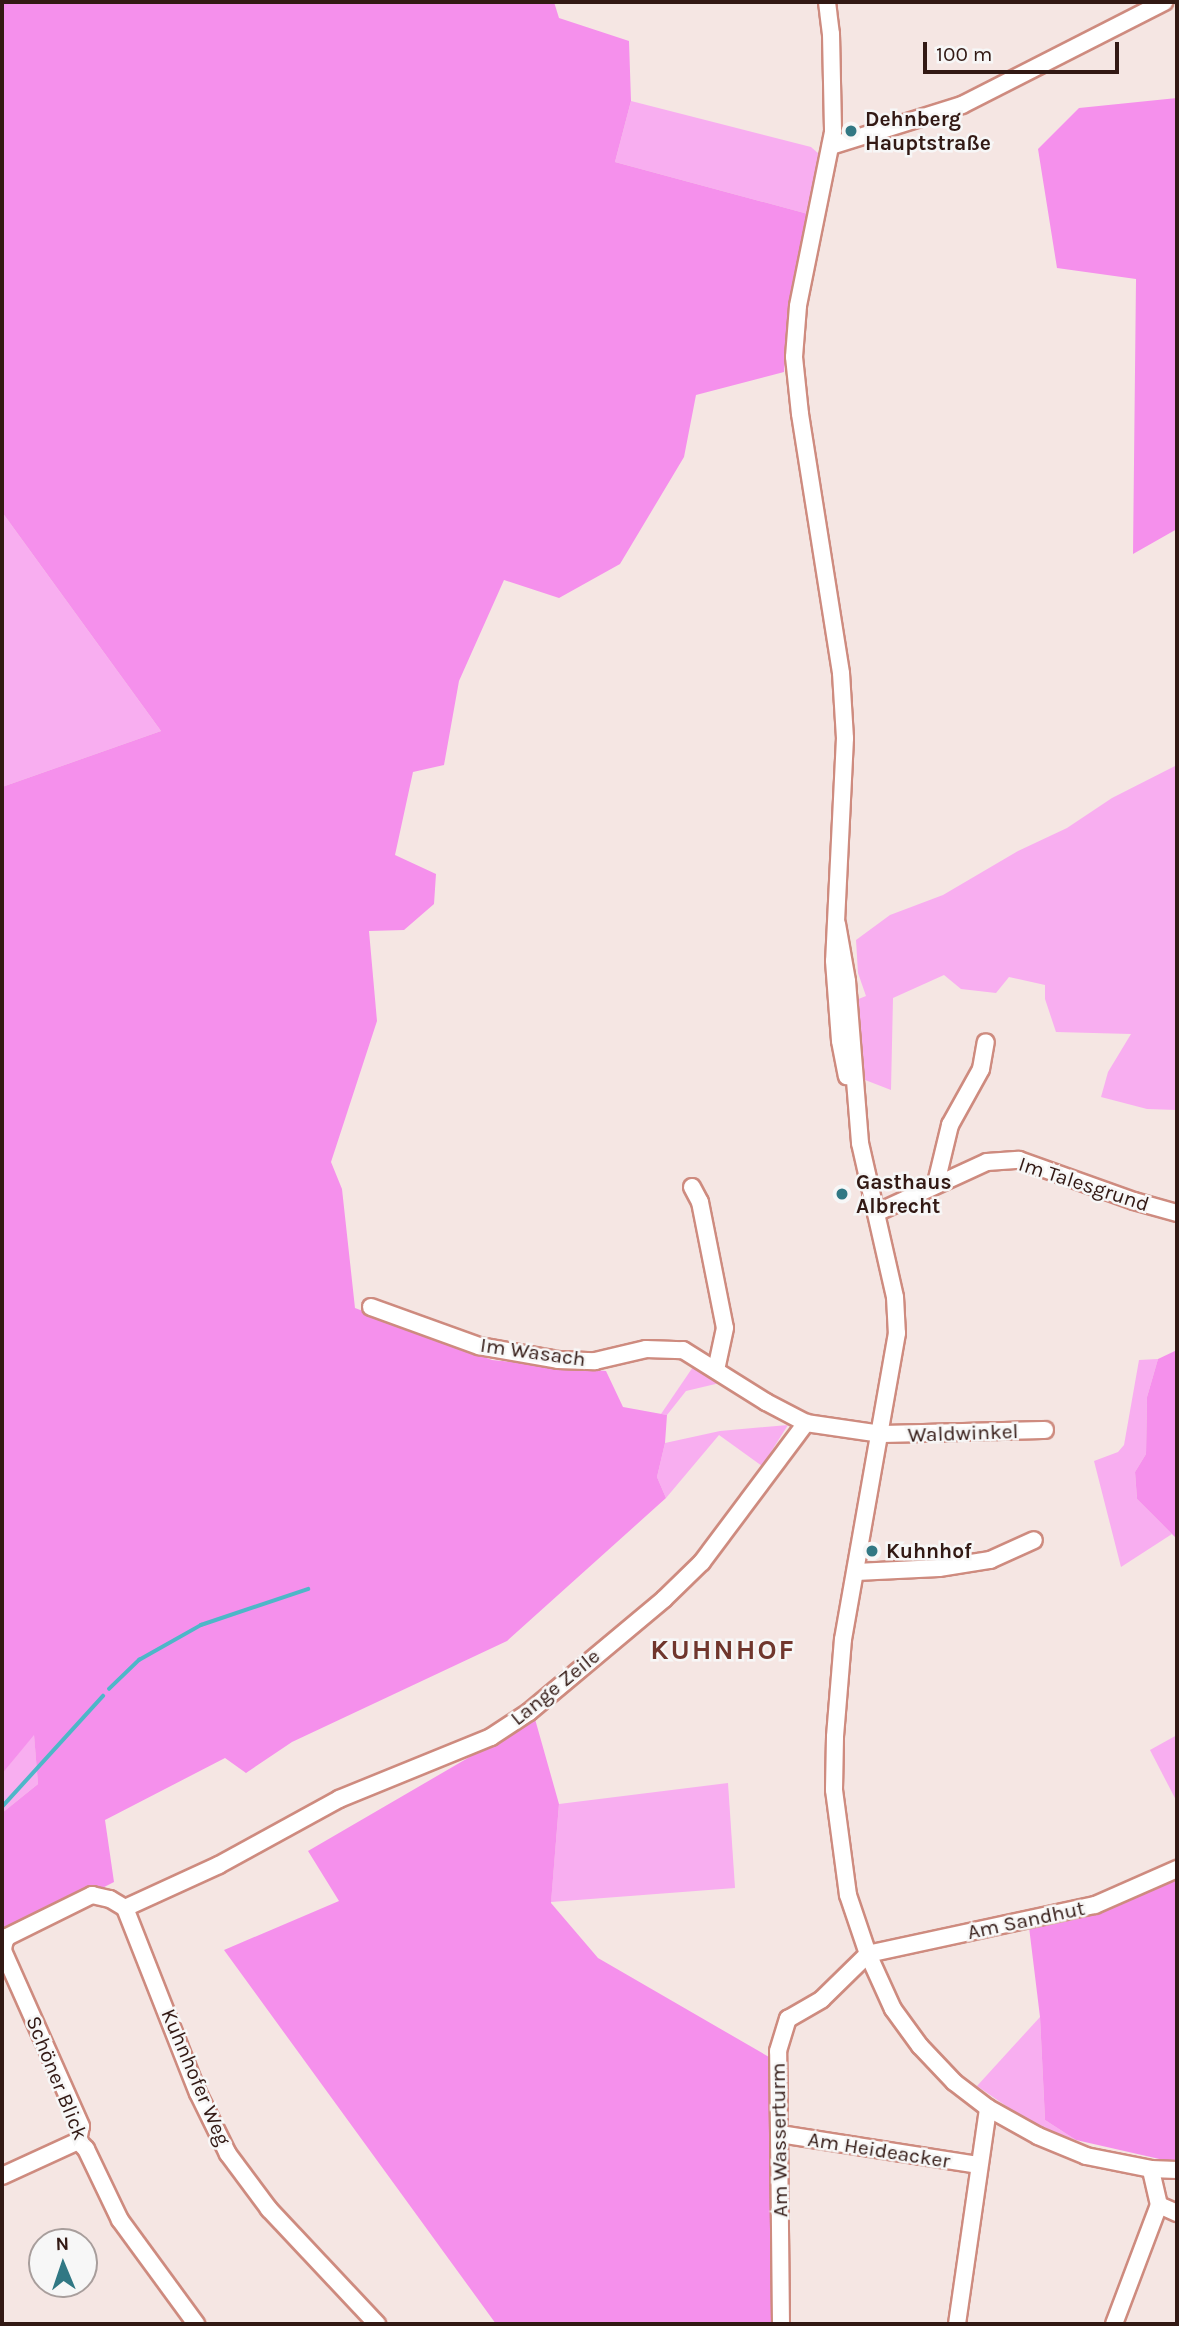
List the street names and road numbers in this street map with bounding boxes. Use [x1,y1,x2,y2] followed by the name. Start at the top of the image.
[1016,1151,1152,1217] street label: Im Talesgrund
[479,1332,587,1372] street label: Im Wasach
[907,1418,1019,1448] street label: Waldwinkel
[505,1643,605,1731] street label: Lange Zeile
[965,1895,1087,1945] street label: Am Sandhut
[156,2005,236,2149] street label: Kuhnhofer Weg
[21,2012,93,2144] street label: Schöner Blick
[765,2062,793,2218] street label: Am Wasserturm
[806,2126,952,2174] street label: Am Heideacker

